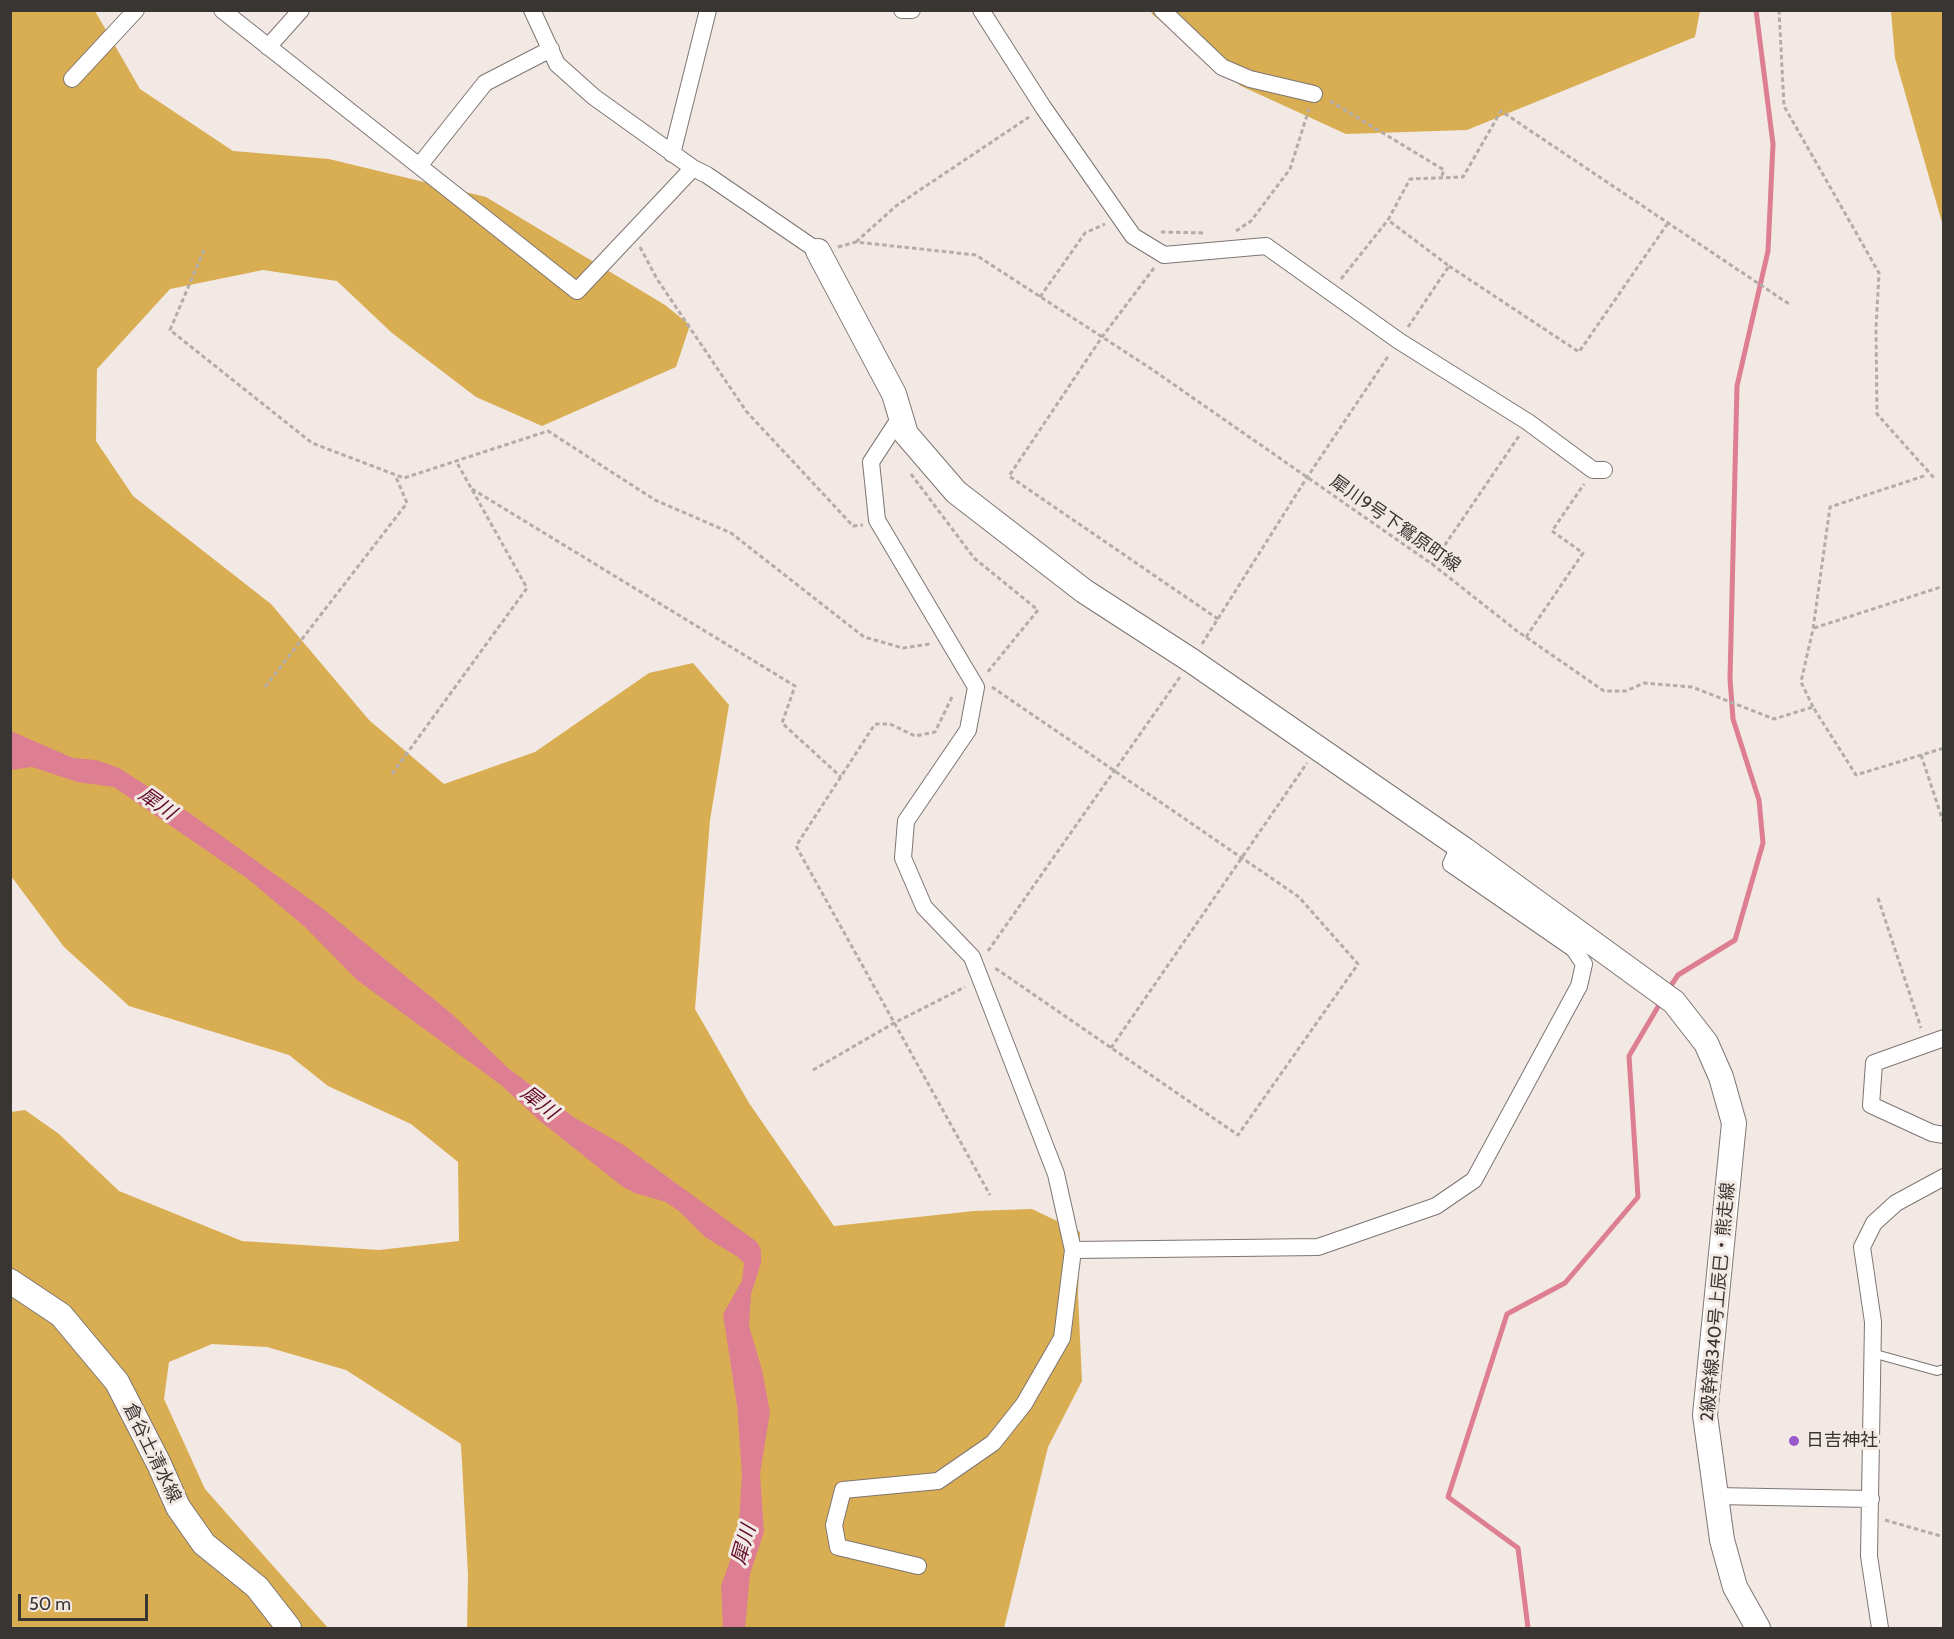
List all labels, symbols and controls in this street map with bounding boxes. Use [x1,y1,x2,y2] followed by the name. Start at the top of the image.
[1326,471,1464,577] street label: 犀川9号下鴛原町線
[134,783,180,825] water label: 犀川
[516,1081,562,1125] water label: 犀川
[1697,1181,1739,1423] street label: 2級幹線340号上辰巳・熊走線
[119,1400,185,1506] street label: 倉谷土清水線
[1806,1430,1878,1452] place label: 日吉神社
[1787,1434,1801,1448] marker: 日吉神社
[727,1522,761,1568] water label: 犀川
[21,1582,152,1620] scale bar
[29,1593,71,1615] text: 50 m

